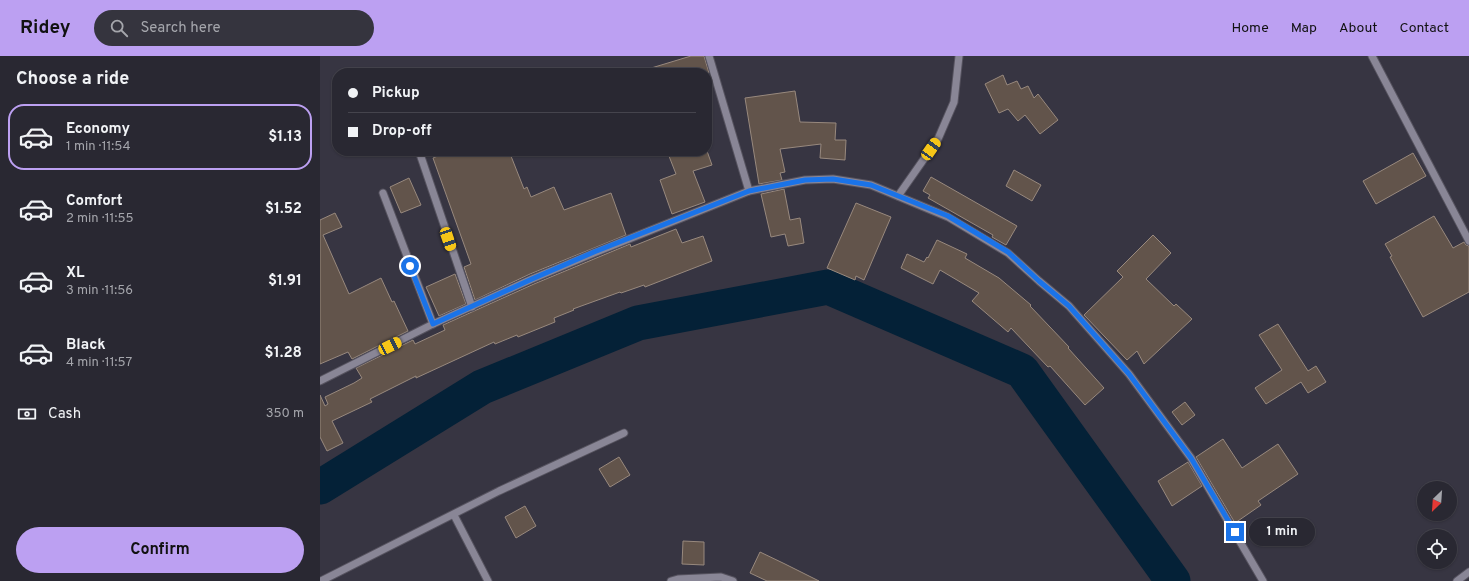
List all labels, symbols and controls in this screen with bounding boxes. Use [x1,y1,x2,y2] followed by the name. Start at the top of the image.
[94,10,374,46] search box
[20,16,70,40] text: Ridey
[108,17,130,39] icon: search
[140,19,221,38] text: Search here
[1232,20,1269,37] text: Home
[1291,20,1317,37] text: Map
[1339,20,1378,37] text: About
[1400,20,1449,37] text: Contact
[16,68,129,91] text: Choose a ride
[372,84,420,103] text: Pickup
[18,119,54,155] icon: car
[66,120,130,139] text: Economy
[372,122,432,141] text: Drop-off
[268,128,302,147] text: $1.13
[919,136,943,162] car
[66,139,131,155] text: 1 min · 11:54
[18,191,54,227] icon: car
[66,192,123,211] text: Comfort
[265,200,302,219] text: $1.52
[66,211,134,227] text: 2 min · 11:55
[438,226,458,252] car
[401,257,419,275] route start
[18,263,54,299] icon: car
[66,264,84,283] text: XL
[268,272,302,291] text: $1.91
[66,283,133,299] text: 3 min · 11:56
[18,335,54,371] icon: car
[377,335,403,357] car
[66,336,106,355] text: Black
[265,344,302,363] text: $1.28
[66,355,132,371] text: 4 min · 11:57
[16,403,38,425] icon: cash
[48,405,81,424] text: Cash
[266,406,304,422] text: 350 m
[1417,481,1457,521] north arrow
[1417,481,1457,569] map controls
[1249,518,1315,546] callout: 1 min
[1226,523,1244,541] route end
[1266,524,1298,540] text: 1 min
[16,527,304,573] button: Confirm
[1417,529,1457,569] button: locate

